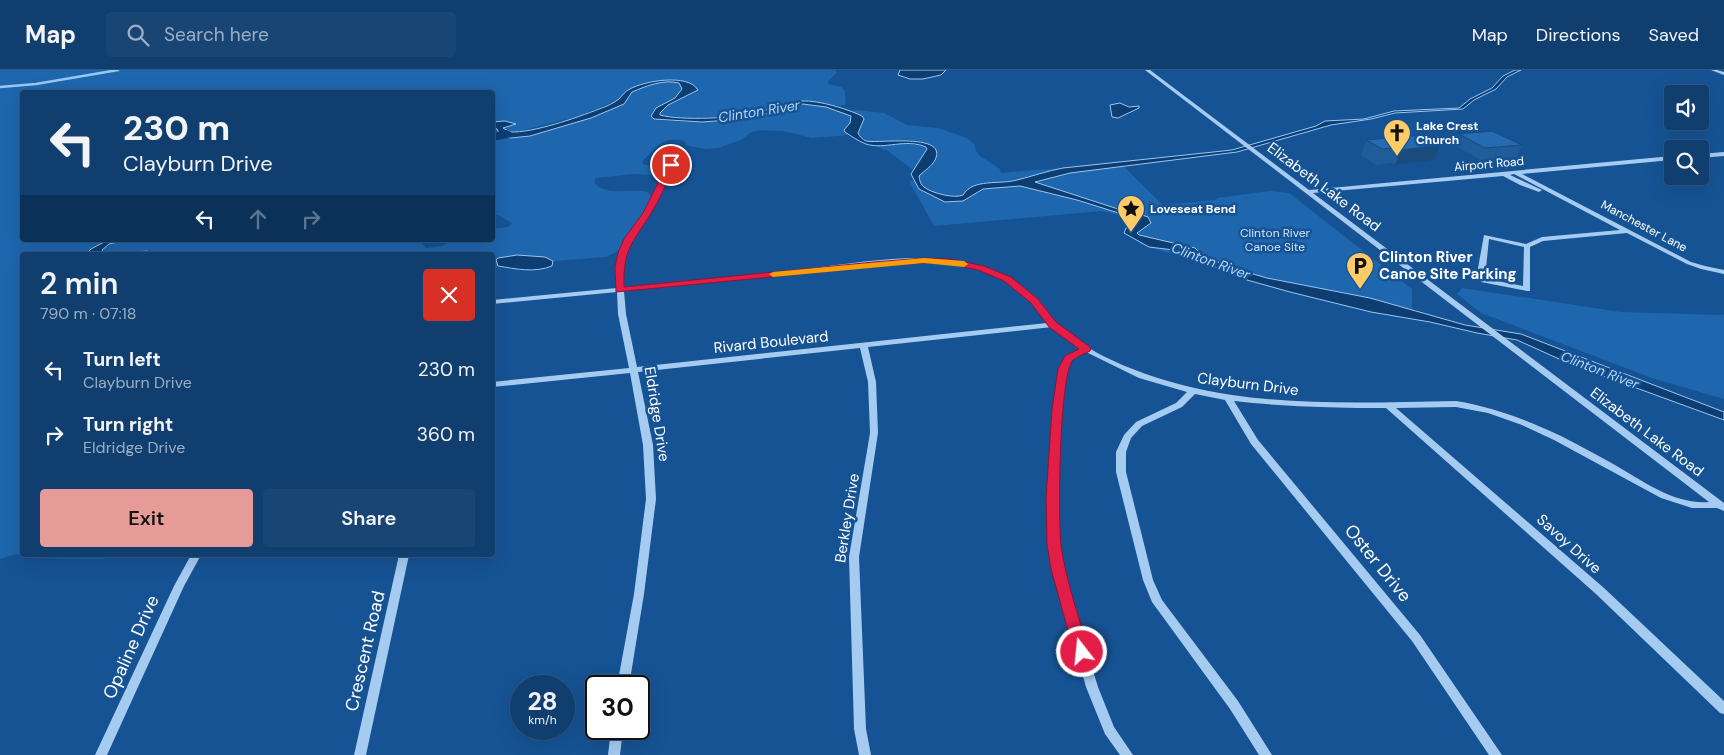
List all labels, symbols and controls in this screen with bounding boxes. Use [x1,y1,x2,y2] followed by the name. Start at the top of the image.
[106,12,456,57] search box
[25,19,76,50] text: Map
[124,21,152,49] icon: search
[164,22,269,47] text: Search here
[1472,23,1508,47] text: Map
[1536,23,1621,47] text: Directions
[1649,23,1699,47] text: Saved
[1664,85,1709,185] map controls
[1664,85,1709,130] button: sound
[717,96,802,126] water label: Clinton River
[123,105,230,151] text: 230 m
[40,110,105,175] icon: left
[1382,118,1412,157] church icon: Lake Crest Church
[1416,118,1479,148] place label: Lake Crest Church
[1263,138,1385,236] street label: Elizabeth Lake Road
[1664,140,1709,185] button: search
[650,144,692,186] pin
[123,149,273,178] text: Clayburn Drive
[657,151,685,179] icon: arrive
[1453,153,1525,175] street label: Airport Road
[1116,194,1146,233] place icon: Loveseat Bend
[1598,197,1690,256] street label: Manchester Lane
[1150,201,1236,217] place label: Loveseat Bend
[191,205,219,233] icon: left
[244,205,272,233] icon: ahead
[297,205,325,233] icon: right
[1240,225,1311,255] park label: Clinton River Canoe Site
[1169,238,1254,284] water label: Clinton River
[1379,247,1517,284] place label: Clinton River Canoe Site Parking
[1345,251,1375,290] parking icon: Clinton River Canoe Site Parking
[40,264,118,303] text: 2 min
[423,269,475,321] button: close
[40,303,137,324] text: 790 m · 07:18
[713,326,829,358] street label: Rivard Boulevard
[83,347,161,372] text: Turn left
[1558,347,1642,393] water label: Clinton River
[40,356,68,384] icon: left
[418,357,475,382] text: 230 m
[640,365,674,463] street label: Eldridge Drive
[1196,368,1300,400] street label: Clayburn Drive
[83,372,192,393] text: Clayburn Drive
[1586,383,1708,481] street label: Elizabeth Lake Road
[83,412,173,437] text: Turn right
[40,421,68,449] icon: right
[417,422,475,447] text: 360 m
[83,437,185,458] text: Eldridge Drive
[830,472,864,564] street label: Berkley Drive
[40,489,253,547] button: Exit
[263,489,475,547] button: Share
[1532,510,1606,578] street label: Savoy Drive
[1339,519,1417,607] street label: Oster Drive
[339,588,391,714] street label: Crescent Road
[97,591,165,703] street label: Opaline Drive
[1055,625,1107,677] position arrow
[585,675,650,740] speed limit sign: 30
[527,685,558,718] text: 28
[528,712,557,728] text: km/h

